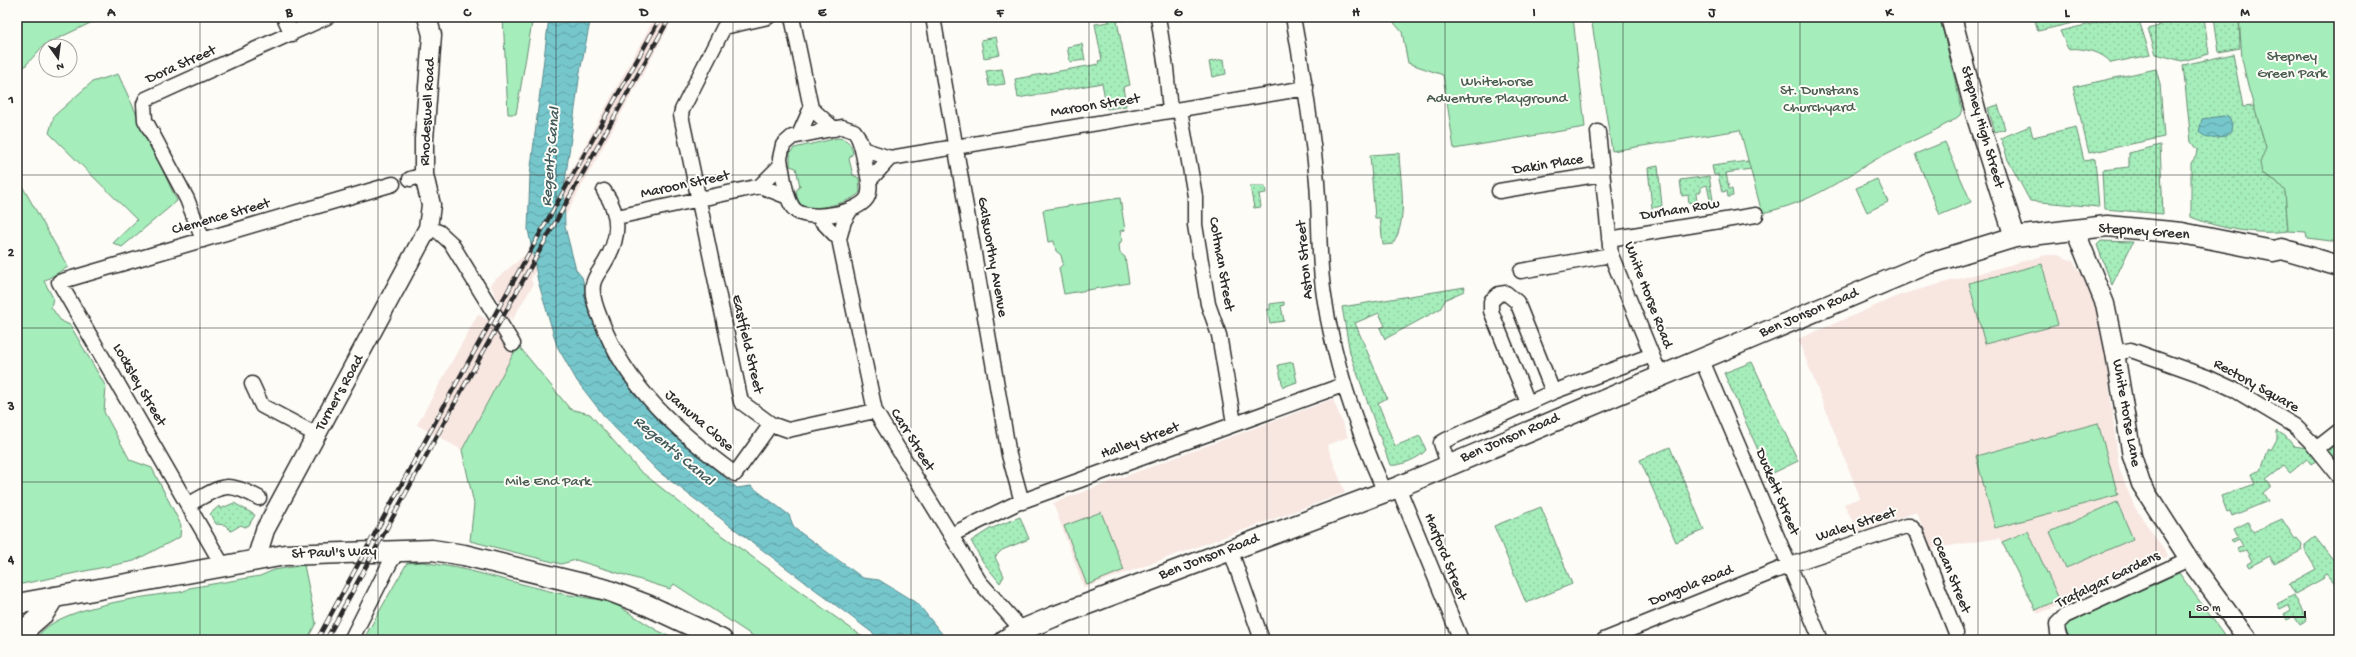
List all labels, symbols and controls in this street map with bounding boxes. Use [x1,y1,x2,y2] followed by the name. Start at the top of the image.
[106,6,116,21] text: A
[285,6,294,21] text: B
[462,6,472,21] text: C
[639,6,649,21] text: D
[818,6,827,21] text: E
[996,6,1005,21] text: F
[1174,6,1183,21] text: G
[1352,6,1360,21] text: H
[1532,6,1536,21] text: I
[1708,6,1717,21] text: J
[1884,6,1894,21] text: K
[2065,6,2071,21] text: L
[2240,6,2250,21] text: M
[38,38,78,78] north arrow
[142,41,221,89] street label: Dora Street
[2257,48,2328,83] park label: Stepney Green Park
[416,56,440,166] street label: Rhodeswell Road
[55,59,65,72] text: N
[1956,64,2009,192] street label: Stepney High Street
[1427,73,1569,108] park label: Whitehorse Adventure Playground
[1780,82,1858,117] park label: St. Dunstans Churchyard
[1049,90,1143,122] street label: Maroon Street
[7,93,14,108] text: 1
[538,105,566,207] water label: Regent's Canal
[1510,150,1585,180] street label: Dakin Place
[639,166,733,203] street label: Maroon Street
[170,194,274,240] street label: Clemence Street
[1638,195,1721,225] street label: Durham Row
[973,196,1011,319] street label: Galsworthy Avenue
[1204,216,1238,314] street label: Coltman Street
[1292,218,1317,300] street label: Aston Street
[2098,220,2190,244] street label: Stepney Green
[1619,239,1677,352] street label: White Horse Road
[8,246,15,261] text: 2
[1756,284,1862,342] street label: Ben Jonson Road
[727,293,768,397] street label: Eastfield Street
[108,340,171,431] street label: Locksley Street
[311,351,369,435] street label: Turner's Road
[2210,355,2302,417] street label: Rectory Square
[2108,358,2144,468] street label: White Horse Lane
[661,386,737,456] street label: Jamuna Close
[7,400,15,415] text: 3
[886,405,939,476] street label: Carr Street
[1457,409,1563,467] street label: Ben Jonson Road
[629,413,718,492] water label: Regent's Canal
[1098,418,1183,464] street label: Halley Street
[1750,445,1804,540] street label: Duckett Street
[505,473,592,491] park label: Mile End Park
[1814,503,1900,546] street label: Waley Street
[1419,511,1471,605] street label: Harford Street
[1155,529,1263,585] street label: Ben Jonson Road
[1928,534,1975,618] street label: Ocean Street
[291,543,377,563] street label: St Paul's Way
[2052,547,2163,613] street label: Trafalgar Gardens
[7,553,15,568] text: 4
[1645,561,1737,611] street label: Dongola Road
[2190,593,2305,619] scale bar
[2196,602,2221,616] text: 50 m

